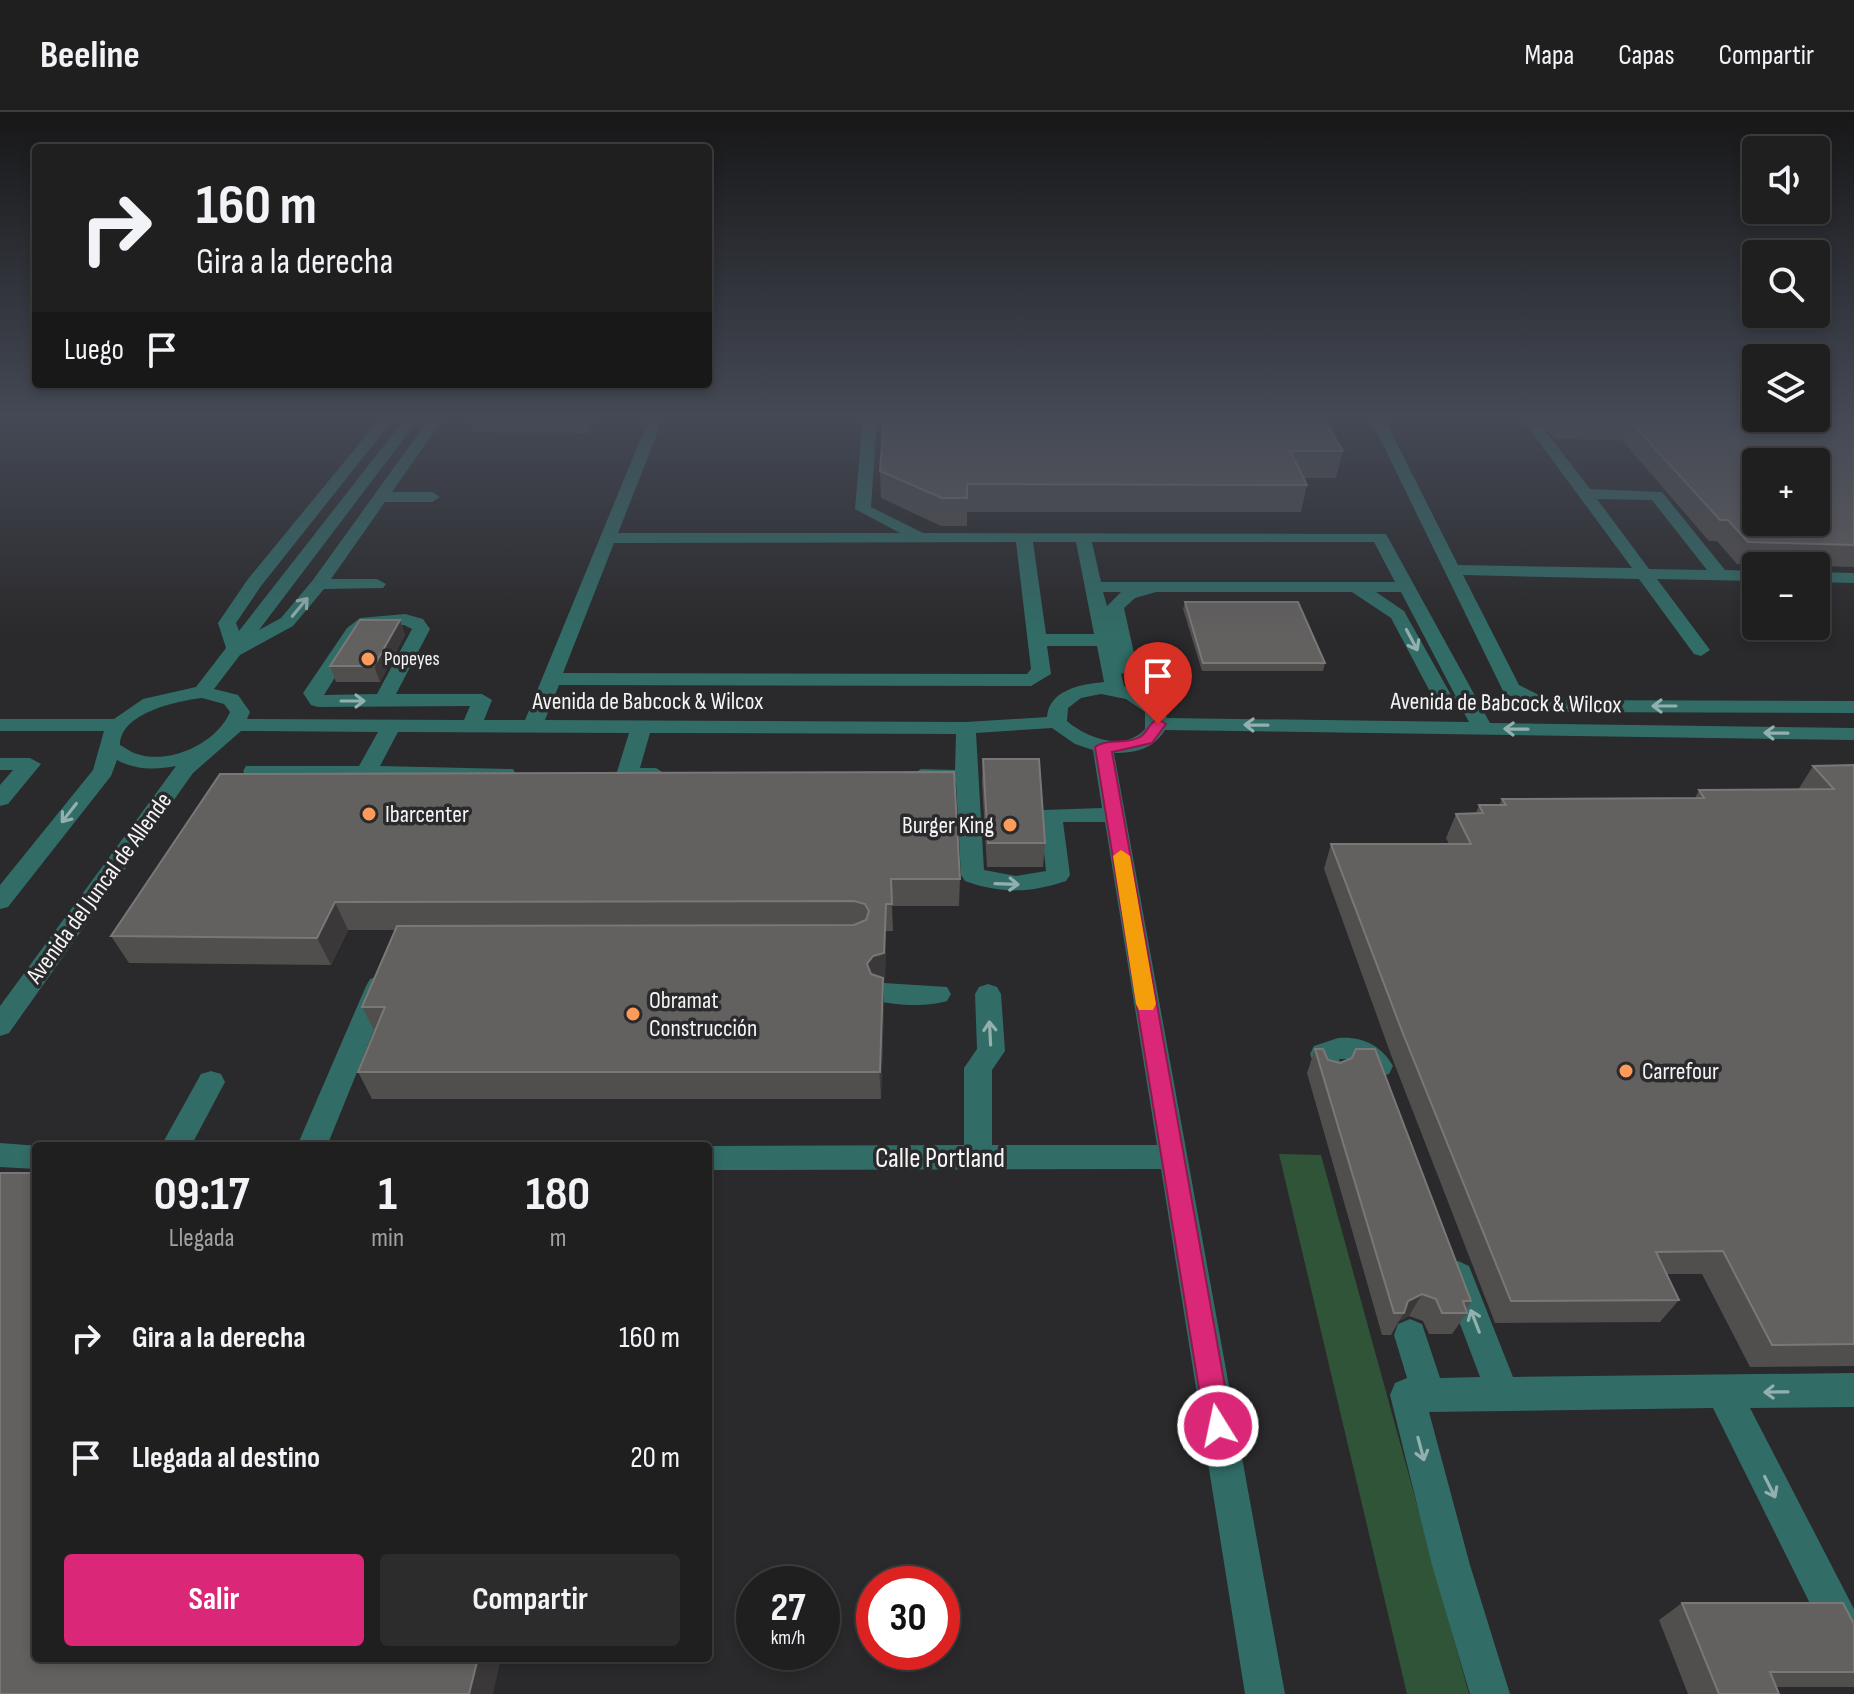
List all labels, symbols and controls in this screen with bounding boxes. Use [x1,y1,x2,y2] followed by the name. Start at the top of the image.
[40,33,140,78] text: Beeline
[1525,39,1574,72] text: Mapa
[1618,39,1675,72] text: Capas
[1719,39,1814,72] text: Compartir
[1742,136,1830,640] map controls
[1742,136,1830,224] button: sound
[196,173,317,240] text: 160 m
[64,176,168,280] icon: right
[1742,240,1830,328] button: search
[196,241,393,284] text: Gira a la derecha
[140,328,184,372] icon: arrive
[64,332,124,368] text: Luego
[1742,344,1830,432] button: layers
[1742,448,1830,536] button: +
[1742,552,1830,640] button: −
[291,597,309,618] one-way arrow
[1404,628,1420,652] one-way arrow
[1124,642,1192,724] pin
[384,647,440,671] place label: Popeyes
[359,650,377,668] marker: Popeyes
[1136,654,1180,698] icon: arrive
[1389,686,1622,720] street label: Avenida de Babcock & Wilcox
[532,687,763,716] street label: Avenida de Babcock & Wilcox
[339,693,366,709] one-way arrow
[1651,698,1678,714] one-way arrow
[1243,717,1270,733] one-way arrow
[1503,721,1530,737] one-way arrow
[1763,725,1790,741] one-way arrow
[19,787,178,990] street label: Avenida del Juncal de Allende
[385,800,469,829] place label: Ibarcenter
[61,802,78,823] one-way arrow
[360,805,378,823] marker: Ibarcenter
[902,811,994,840] place label: Burger King
[1001,816,1019,834] marker: Burger King
[993,876,1020,891] one-way arrow
[649,986,757,1043] place label: Obramat Construcción
[624,1005,642,1023] marker: Obramat Construcción
[982,1020,997,1047] one-way arrow
[1642,1057,1719,1086] place label: Carrefour
[1617,1062,1635,1080] marker: Carrefour
[875,1142,1005,1175] street label: Calle Portland
[154,1166,250,1223] text: 09:17
[378,1166,397,1223] text: 1
[526,1166,590,1223] text: 180
[169,1223,235,1254] text: Llegada
[371,1223,404,1254] text: min
[550,1223,566,1254] text: m
[1467,1309,1481,1334] one-way arrow
[64,1316,108,1360] icon: right
[132,1320,306,1356] text: Gira a la derecha
[619,1320,680,1356] text: 160 m
[1176,1384,1260,1468] position arrow
[1763,1384,1790,1399] one-way arrow
[1414,1435,1429,1461] one-way arrow
[64,1436,108,1480] icon: arrive
[132,1440,320,1476] text: Llegada al destino
[630,1440,680,1476] text: 20 m
[1763,1474,1779,1498] one-way arrow
[64,1554,364,1646] button: Salir
[380,1554,680,1646] button: Compartir
[856,1566,960,1670] speed limit sign: 30
[771,1584,805,1632] text: 27
[771,1626,805,1650] text: km/h

